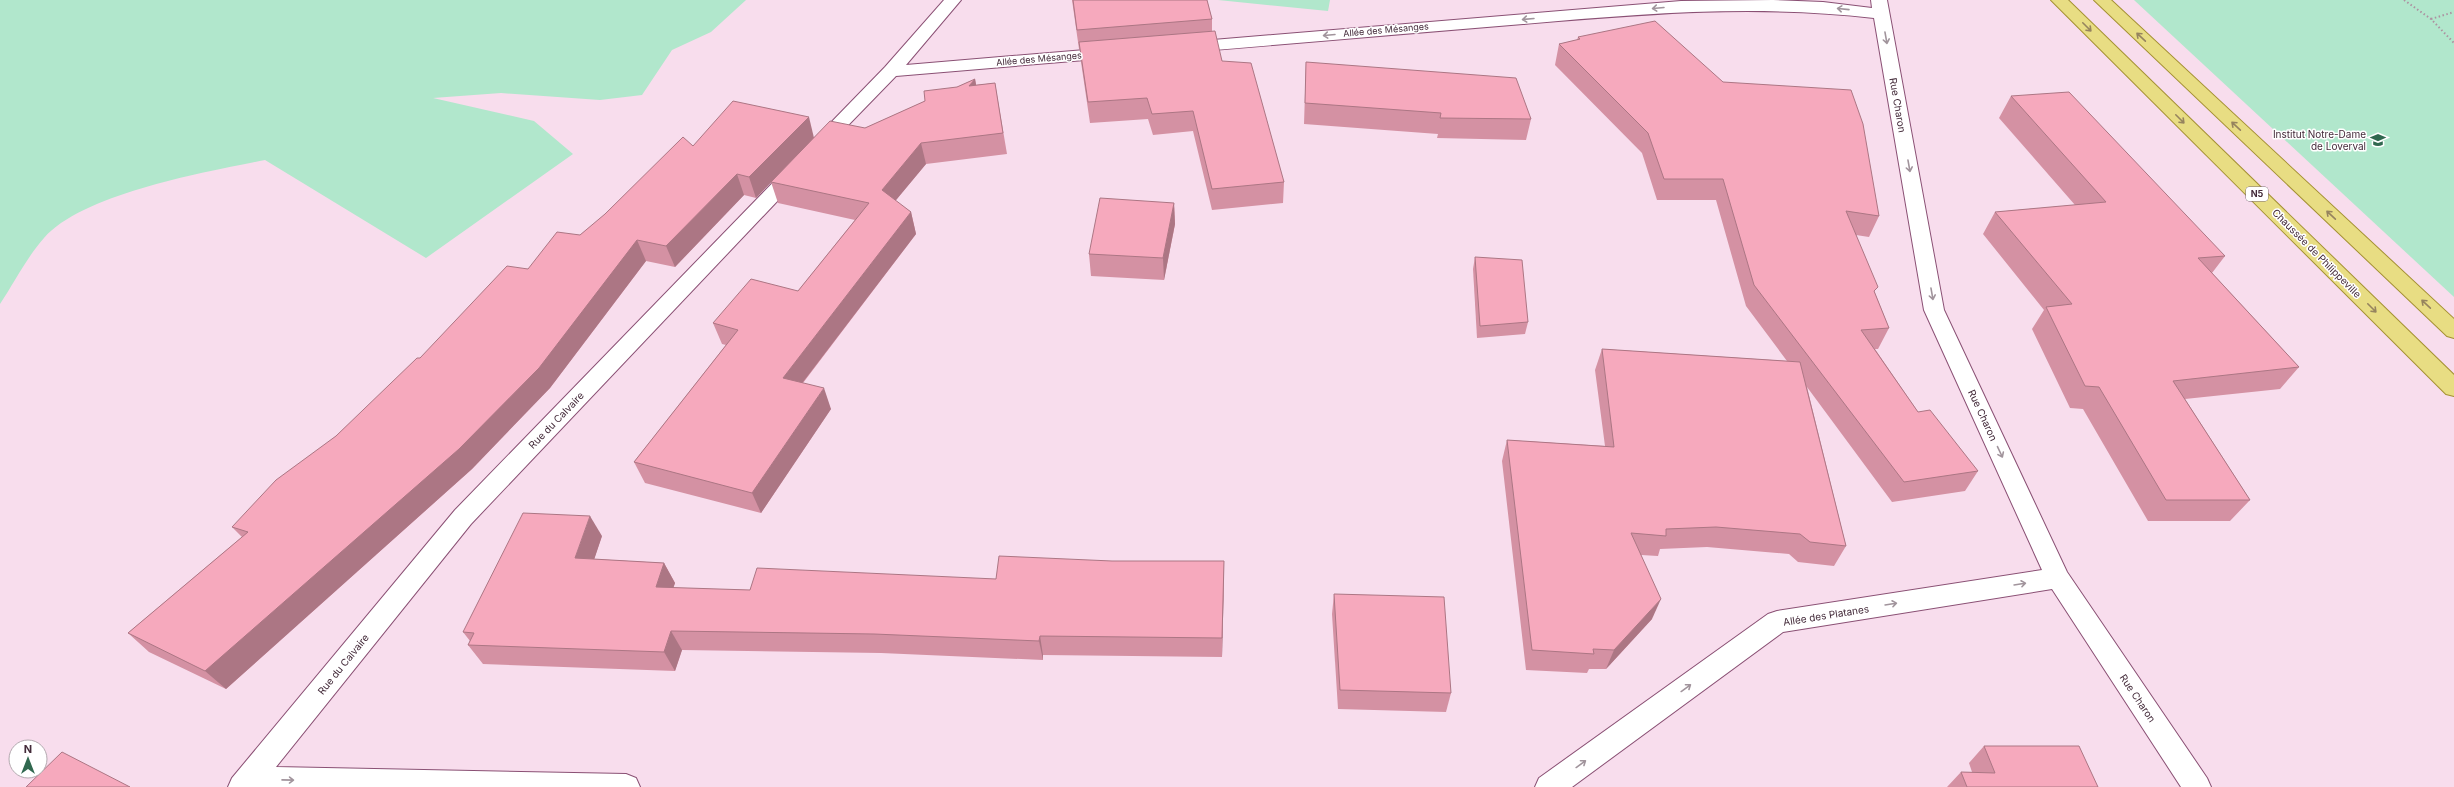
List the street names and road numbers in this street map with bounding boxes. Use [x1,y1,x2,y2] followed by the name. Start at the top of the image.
[1343,20,1429,39] street label: Allée des Mésanges
[996,49,1082,68] street label: Allée des Mésanges
[1887,77,1909,133] street label: Rue Charon
[2246,187,2268,201] road number: N5
[2270,206,2364,300] street label: Chaussée de Philippeville
[1966,387,2000,443] street label: Rue Charon
[526,389,586,451] street label: Rue du Calvaire
[1782,602,1870,628] street label: Allée des Platanes
[315,631,371,697] street label: Rue du Calvaire
[2118,672,2158,724] street label: Rue Charon

